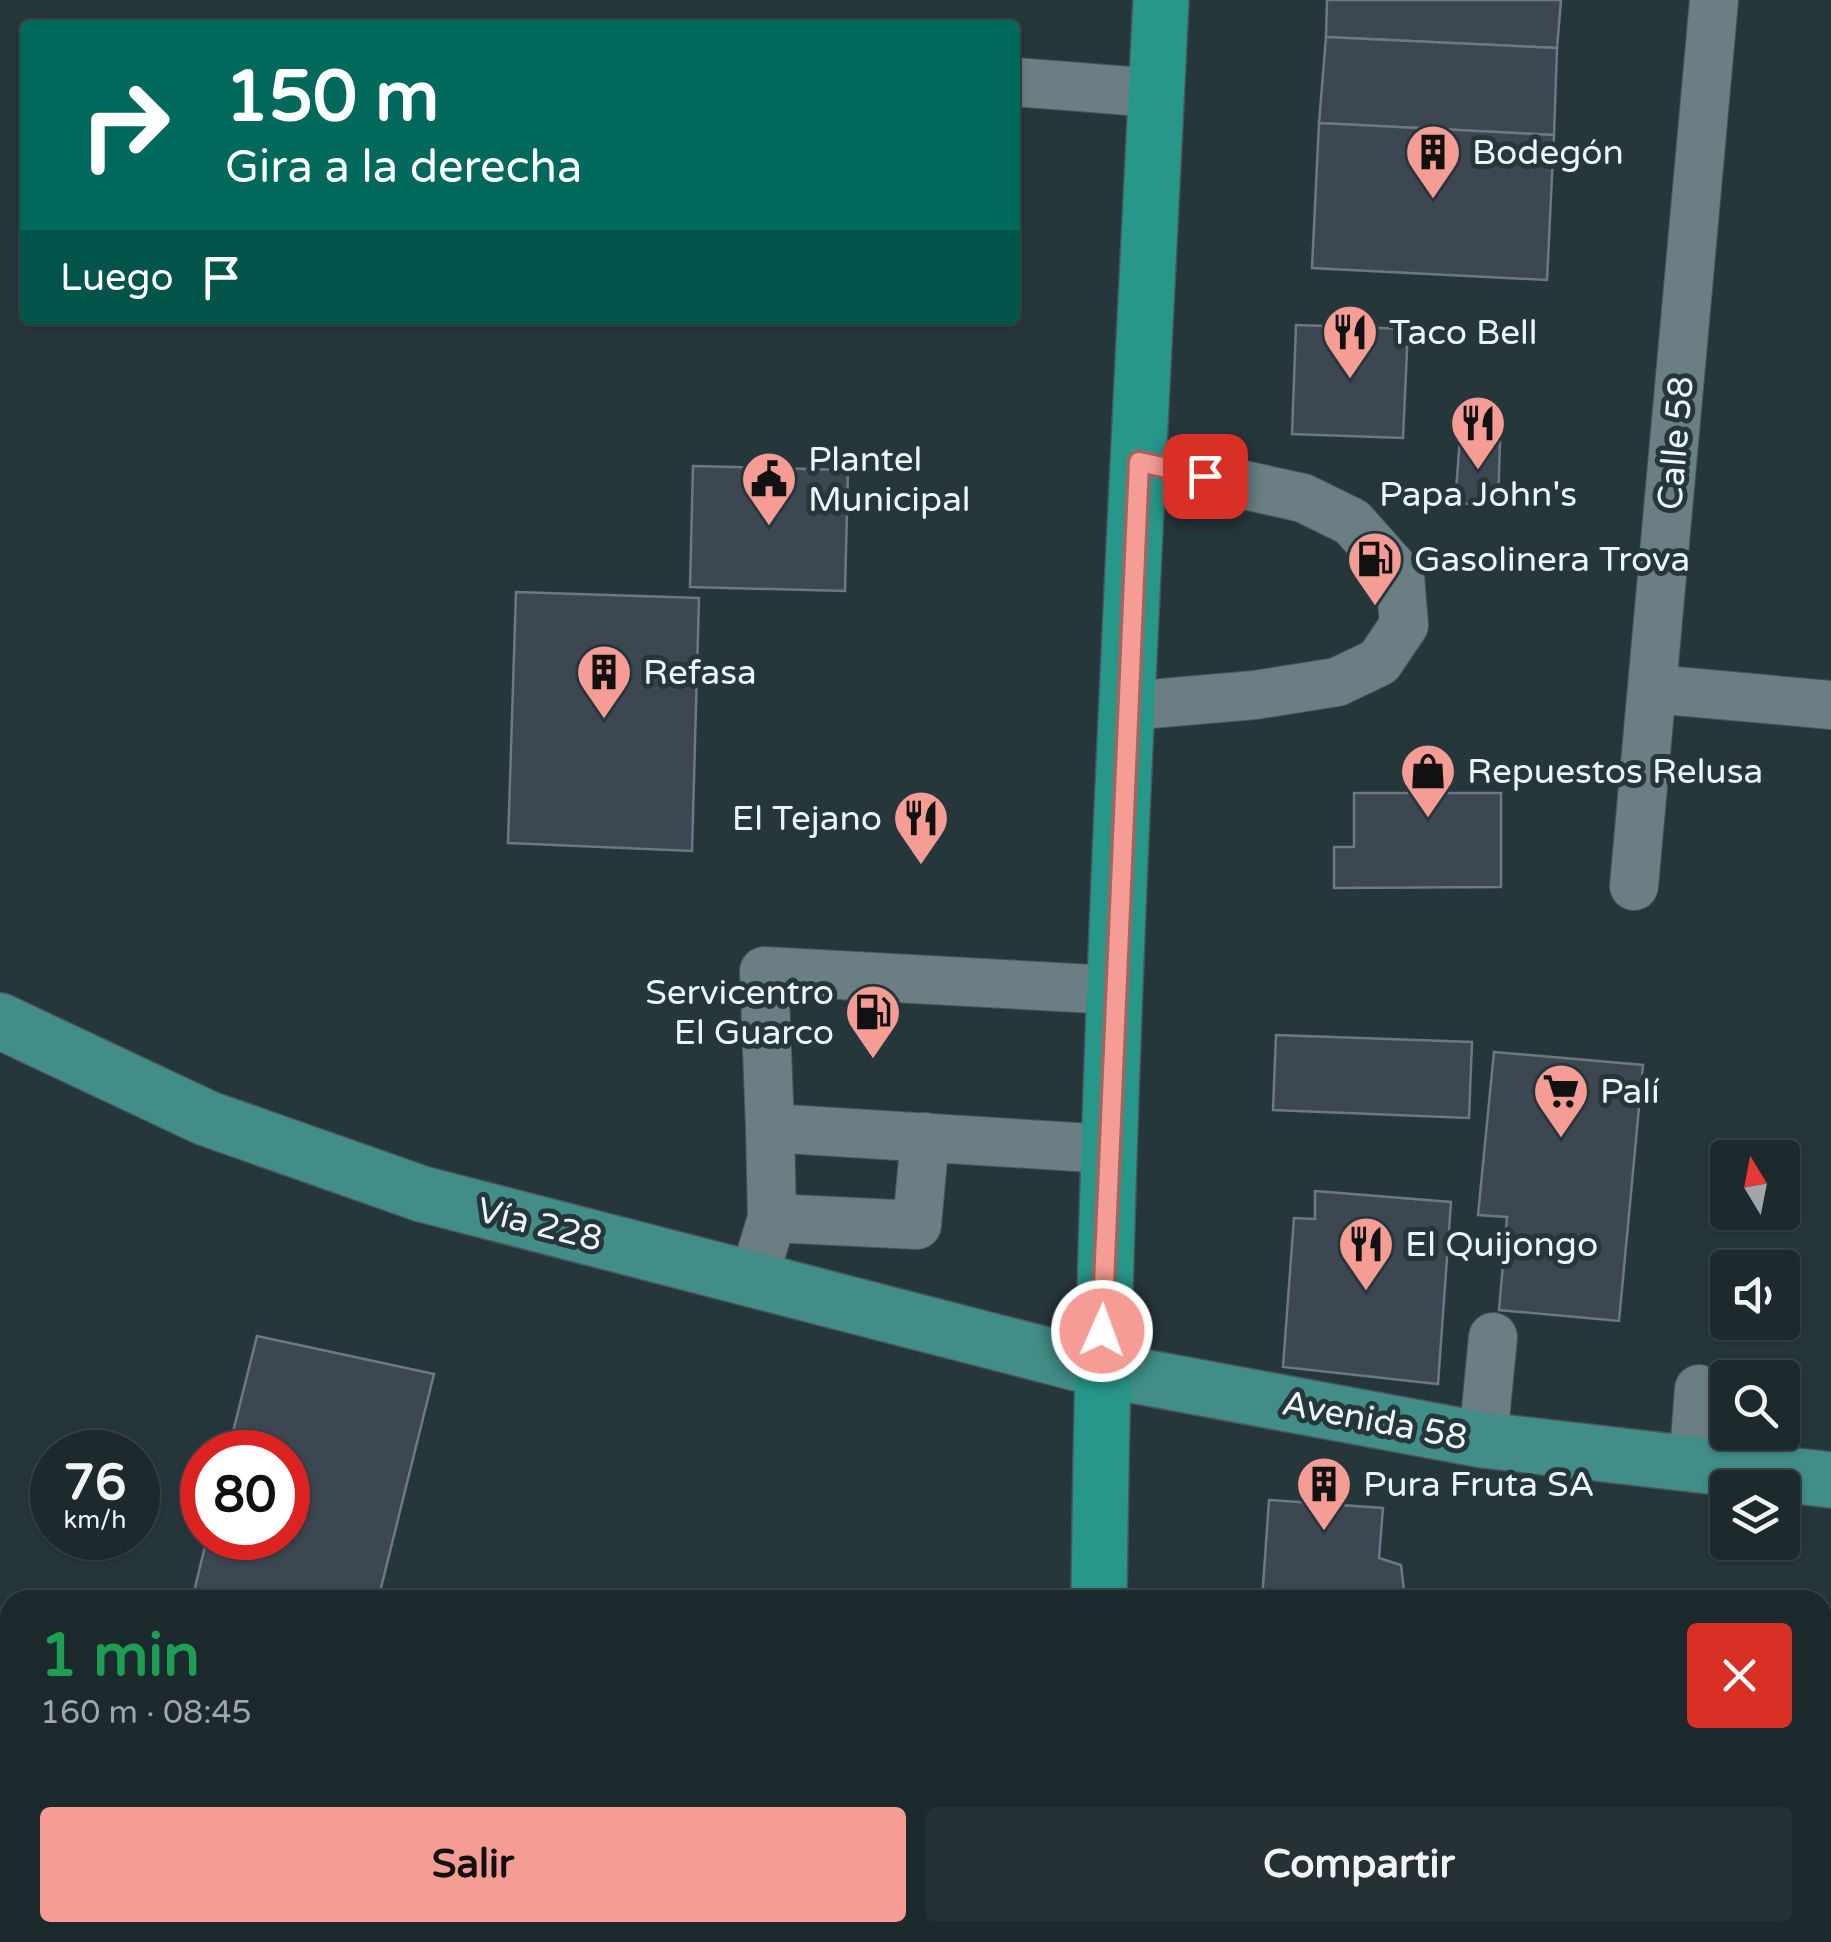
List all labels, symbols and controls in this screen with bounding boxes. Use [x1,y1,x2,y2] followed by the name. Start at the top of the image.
[225,56,439,140] text: 150 m
[60,60,190,190] icon: right
[1403,122,1463,201] building icon: Bodegón
[1472,132,1624,174] place label: Bodegón
[225,141,582,195] text: Gira a la derecha
[194,250,249,305] icon: arrive
[60,255,174,301] text: Luego
[1320,302,1380,381] restaurant icon: Taco Bell
[1389,312,1537,354] place label: Taco Bell
[1649,374,1703,512] street label: Calle 58
[1448,393,1508,472] restaurant icon: Papa John's
[1163,434,1248,519] pin
[808,439,971,521] place label: Plantel Municipal
[739,449,799,528] public building icon: Plantel Municipal
[1178,449,1233,504] icon: arrive
[1379,474,1577,516] place label: Papa John's
[1345,529,1405,608] fuel station icon: Gasolinera Trova
[1414,539,1690,581] place label: Gasolinera Trova
[574,642,634,721] building icon: Refasa
[643,652,757,694] place label: Refasa
[1398,741,1458,820] shop icon: Repuestos Relusa
[1467,751,1763,793] place label: Repuestos Relusa
[891,788,951,867] restaurant icon: El Tejano
[732,798,882,840] place label: El Tejano
[645,972,834,1054] place label: Servicentro El Guarco
[843,982,903,1061] fuel station icon: Servicentro El Guarco
[1531,1061,1591,1140] supermarket icon: Palí
[1600,1071,1660,1113] place label: Palí
[1710,1140,1800,1230] north arrow
[1710,1140,1800,1560] map controls
[473,1189,607,1261] street label: Vía 228
[1336,1214,1396,1293] restaurant icon: El Quijongo
[1405,1224,1598,1266] place label: El Quijongo
[1710,1250,1800,1340] button: sound
[1050,1279,1154,1383] position arrow
[1710,1360,1800,1450] button: search
[1279,1382,1471,1460] street label: Avenida 58
[180,1430,310,1560] speed limit sign: 80
[64,1453,126,1513] text: 76
[1294,1454,1354,1533] building icon: Pura Fruta SA
[1363,1464,1595,1506] place label: Pura Fruta SA
[1710,1470,1800,1560] button: layers
[64,1505,126,1535] text: km/h
[40,1620,200,1692] text: 1 min
[1687,1623,1792,1728] button: close
[40,1694,252,1732] text: 160 m · 08:45
[40,1807,906,1922] button: Salir
[926,1807,1792,1922] button: Compartir

